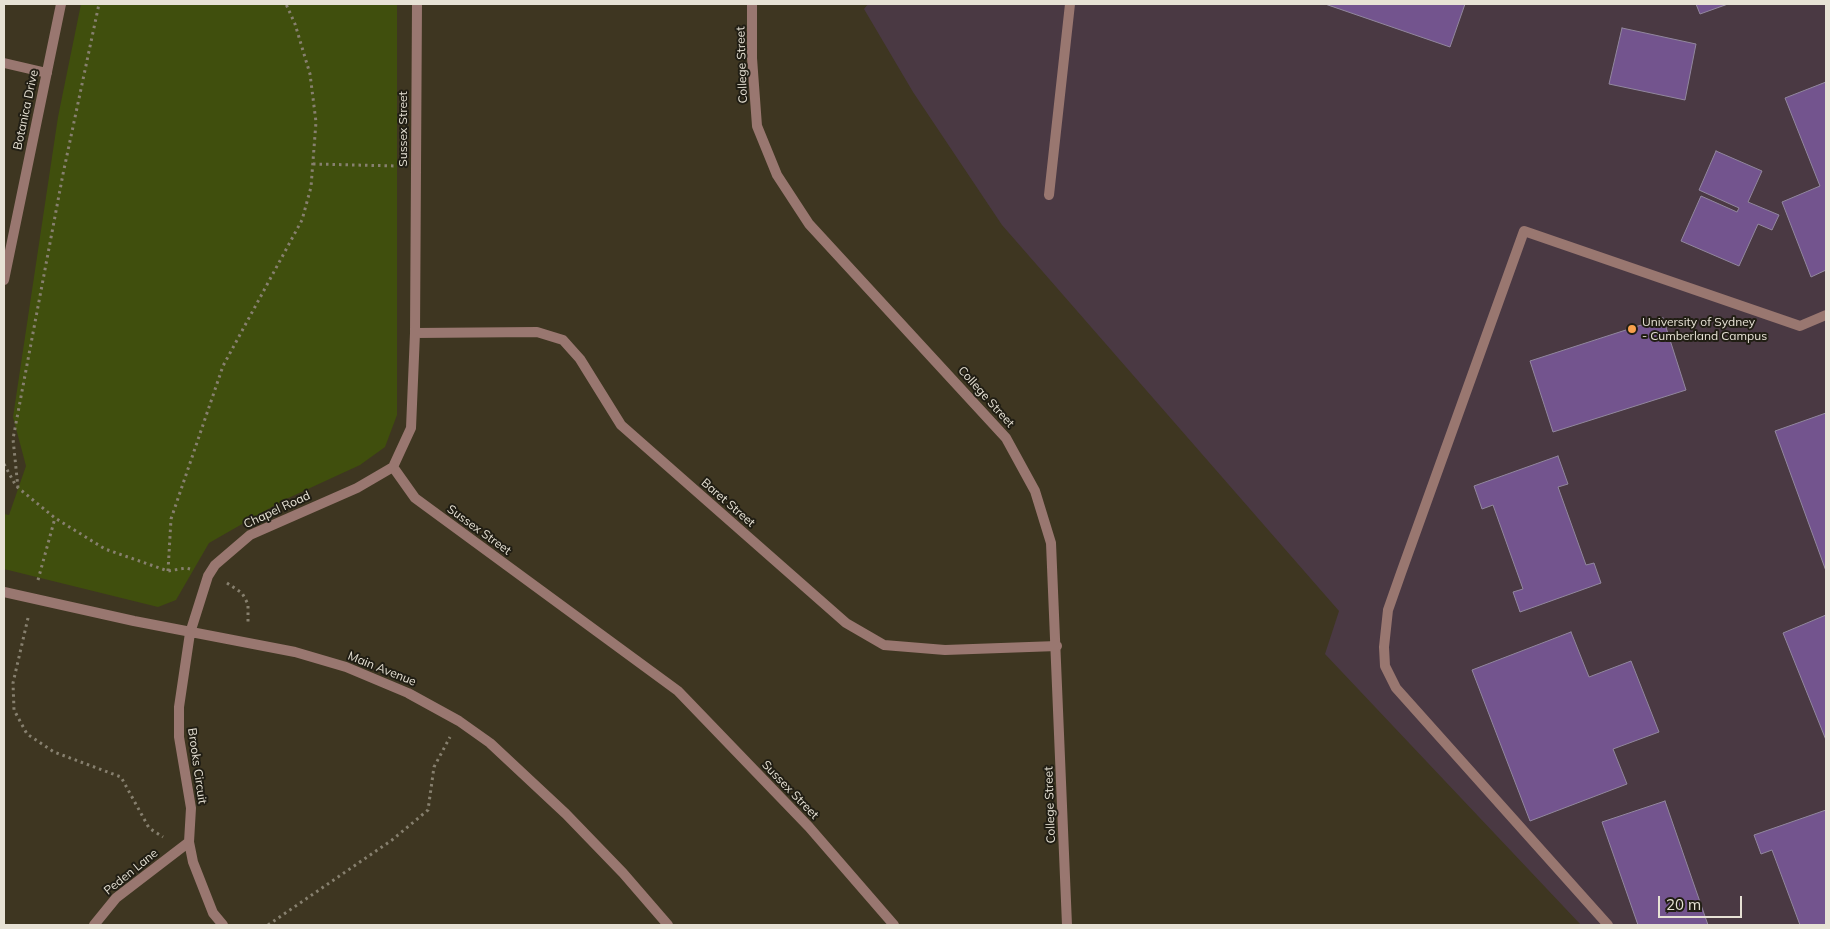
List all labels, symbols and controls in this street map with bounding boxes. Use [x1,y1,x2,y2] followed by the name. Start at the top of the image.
[733,26,751,104] street label: College Street
[10,69,42,151] street label: Botanica Drive
[396,91,410,167] street label: Sussex Street
[1642,315,1767,343] place label: University of Sydney - Cumberland Campus
[1626,323,1638,335] marker: University of Sydney - Cumberland Campus
[955,364,1017,430] street label: College Street
[698,476,758,530] street label: Baret Street
[242,488,312,532] street label: Chapel Road
[444,502,514,558] street label: Sussex Street
[346,649,418,689] street label: Main Avenue
[185,727,209,805] street label: Brooks Circuit
[759,758,821,822] street label: Sussex Street
[1041,766,1059,844] street label: College Street
[101,846,161,898] street label: Peden Lane
[1660,886,1744,918] scale bar
[1666,895,1701,914] text: 20 m

